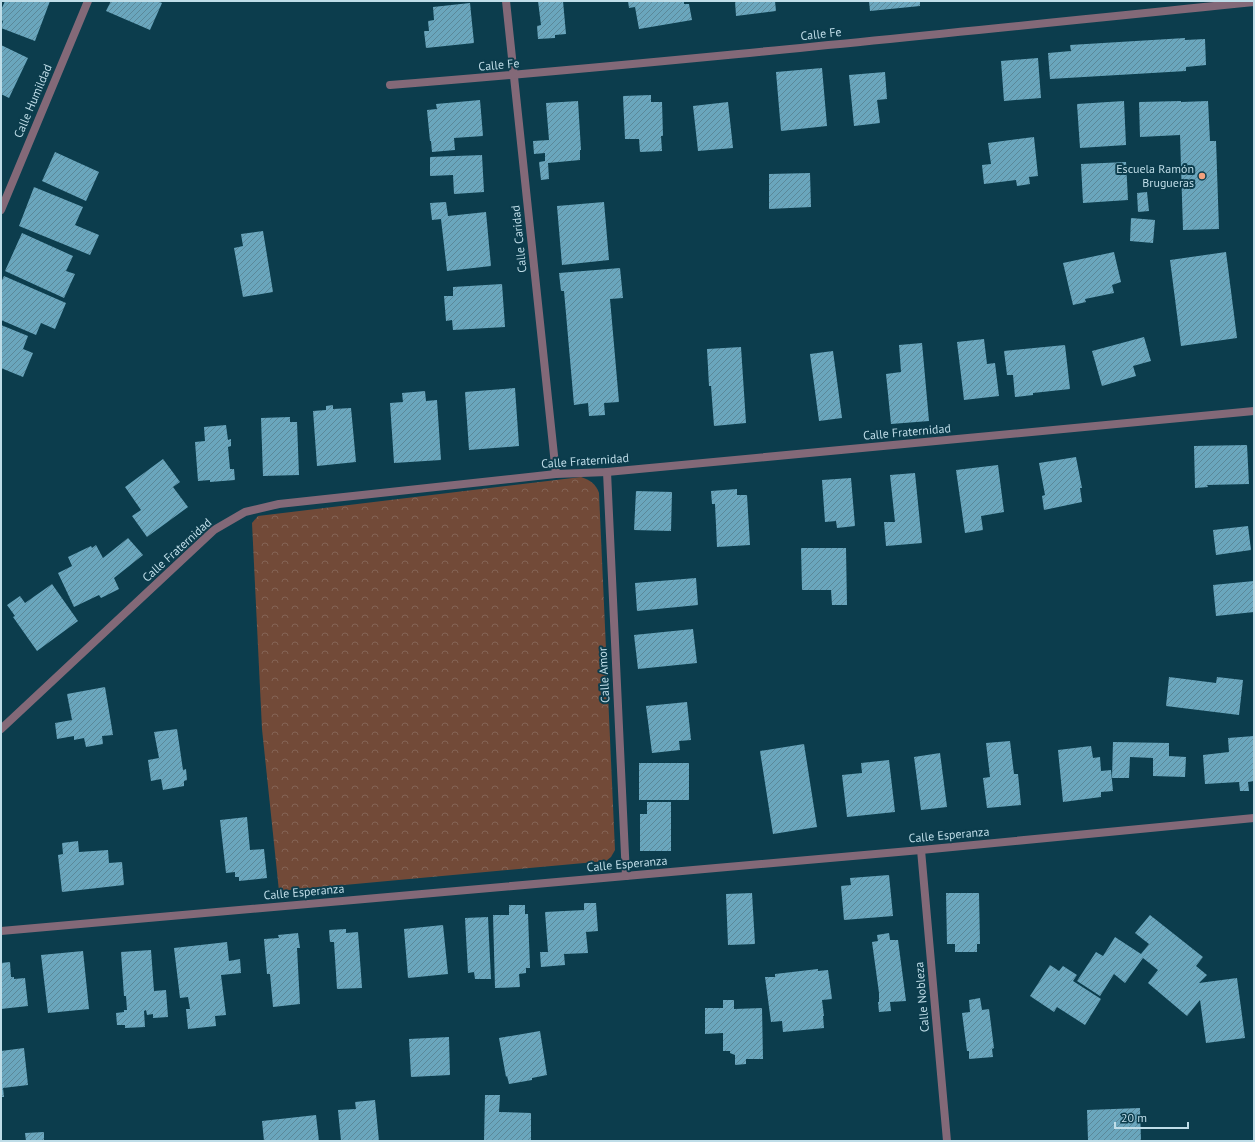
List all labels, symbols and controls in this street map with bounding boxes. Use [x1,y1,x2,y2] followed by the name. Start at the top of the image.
[800,24,842,43] street label: Calle Fe
[478,55,520,74] street label: Calle Fe
[10,62,55,140] street label: Calle Humildad
[1116,161,1194,190] place label: Escuela Ramón Brugueras
[1197,171,1207,181] marker: Escuela Ramón Brugueras
[508,205,529,273] street label: Calle Caridad
[863,420,951,443] street label: Calle Fraternidad
[541,450,629,471] street label: Calle Fraternidad
[139,515,214,585] street label: Calle Fraternidad
[595,647,612,703] street label: Calle Amor
[908,824,990,845] street label: Calle Esperanza
[586,853,668,874] street label: Calle Esperanza
[263,881,345,902] street label: Calle Esperanza
[911,961,932,1033] street label: Calle Nobleza
[1115,1104,1188,1130] scale bar
[1121,1110,1147,1125] text: 20 m

